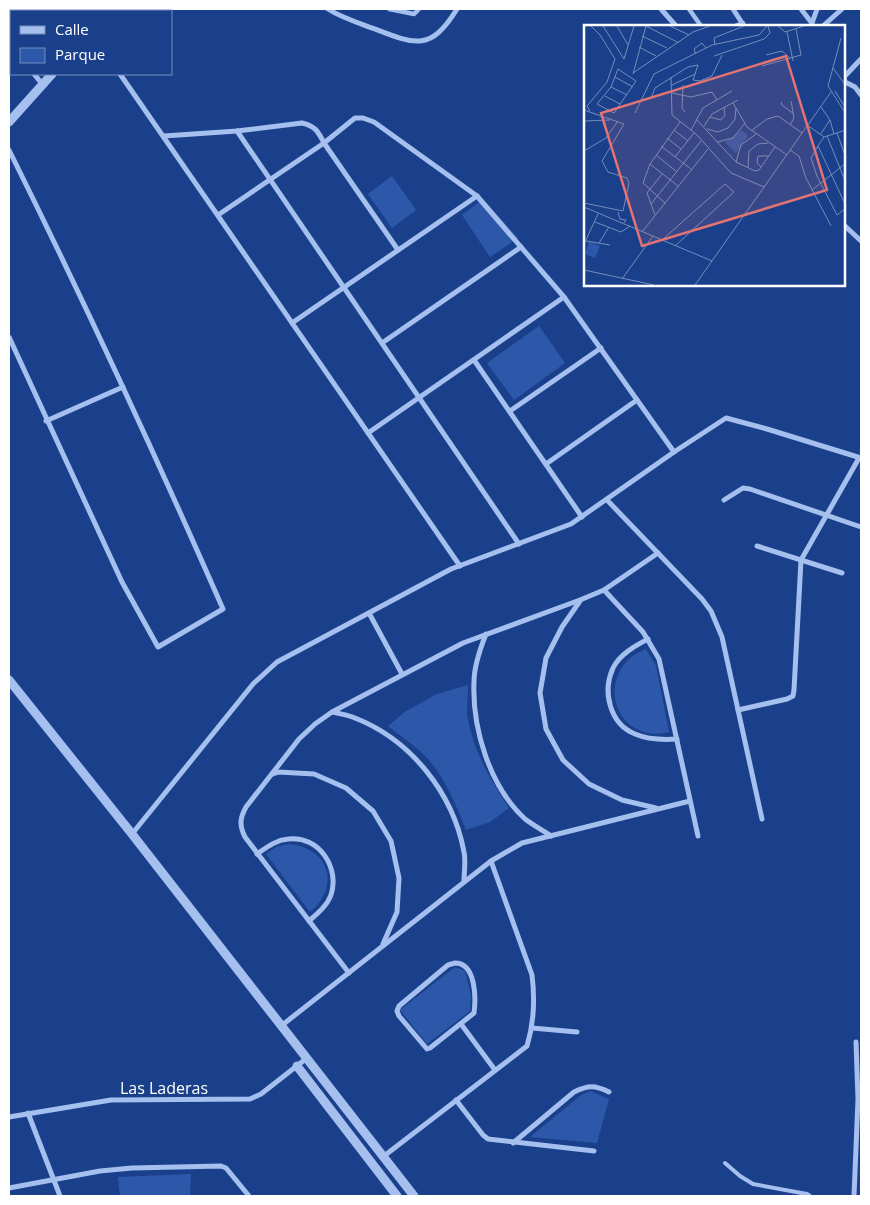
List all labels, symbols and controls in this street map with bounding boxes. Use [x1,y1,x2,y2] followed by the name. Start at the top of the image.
[10,10,172,75] legend
[55,19,89,39] text: Calle
[584,25,845,286] inset map
[55,44,105,64] text: Parque
[120,1077,208,1099] street label: Las Laderas

